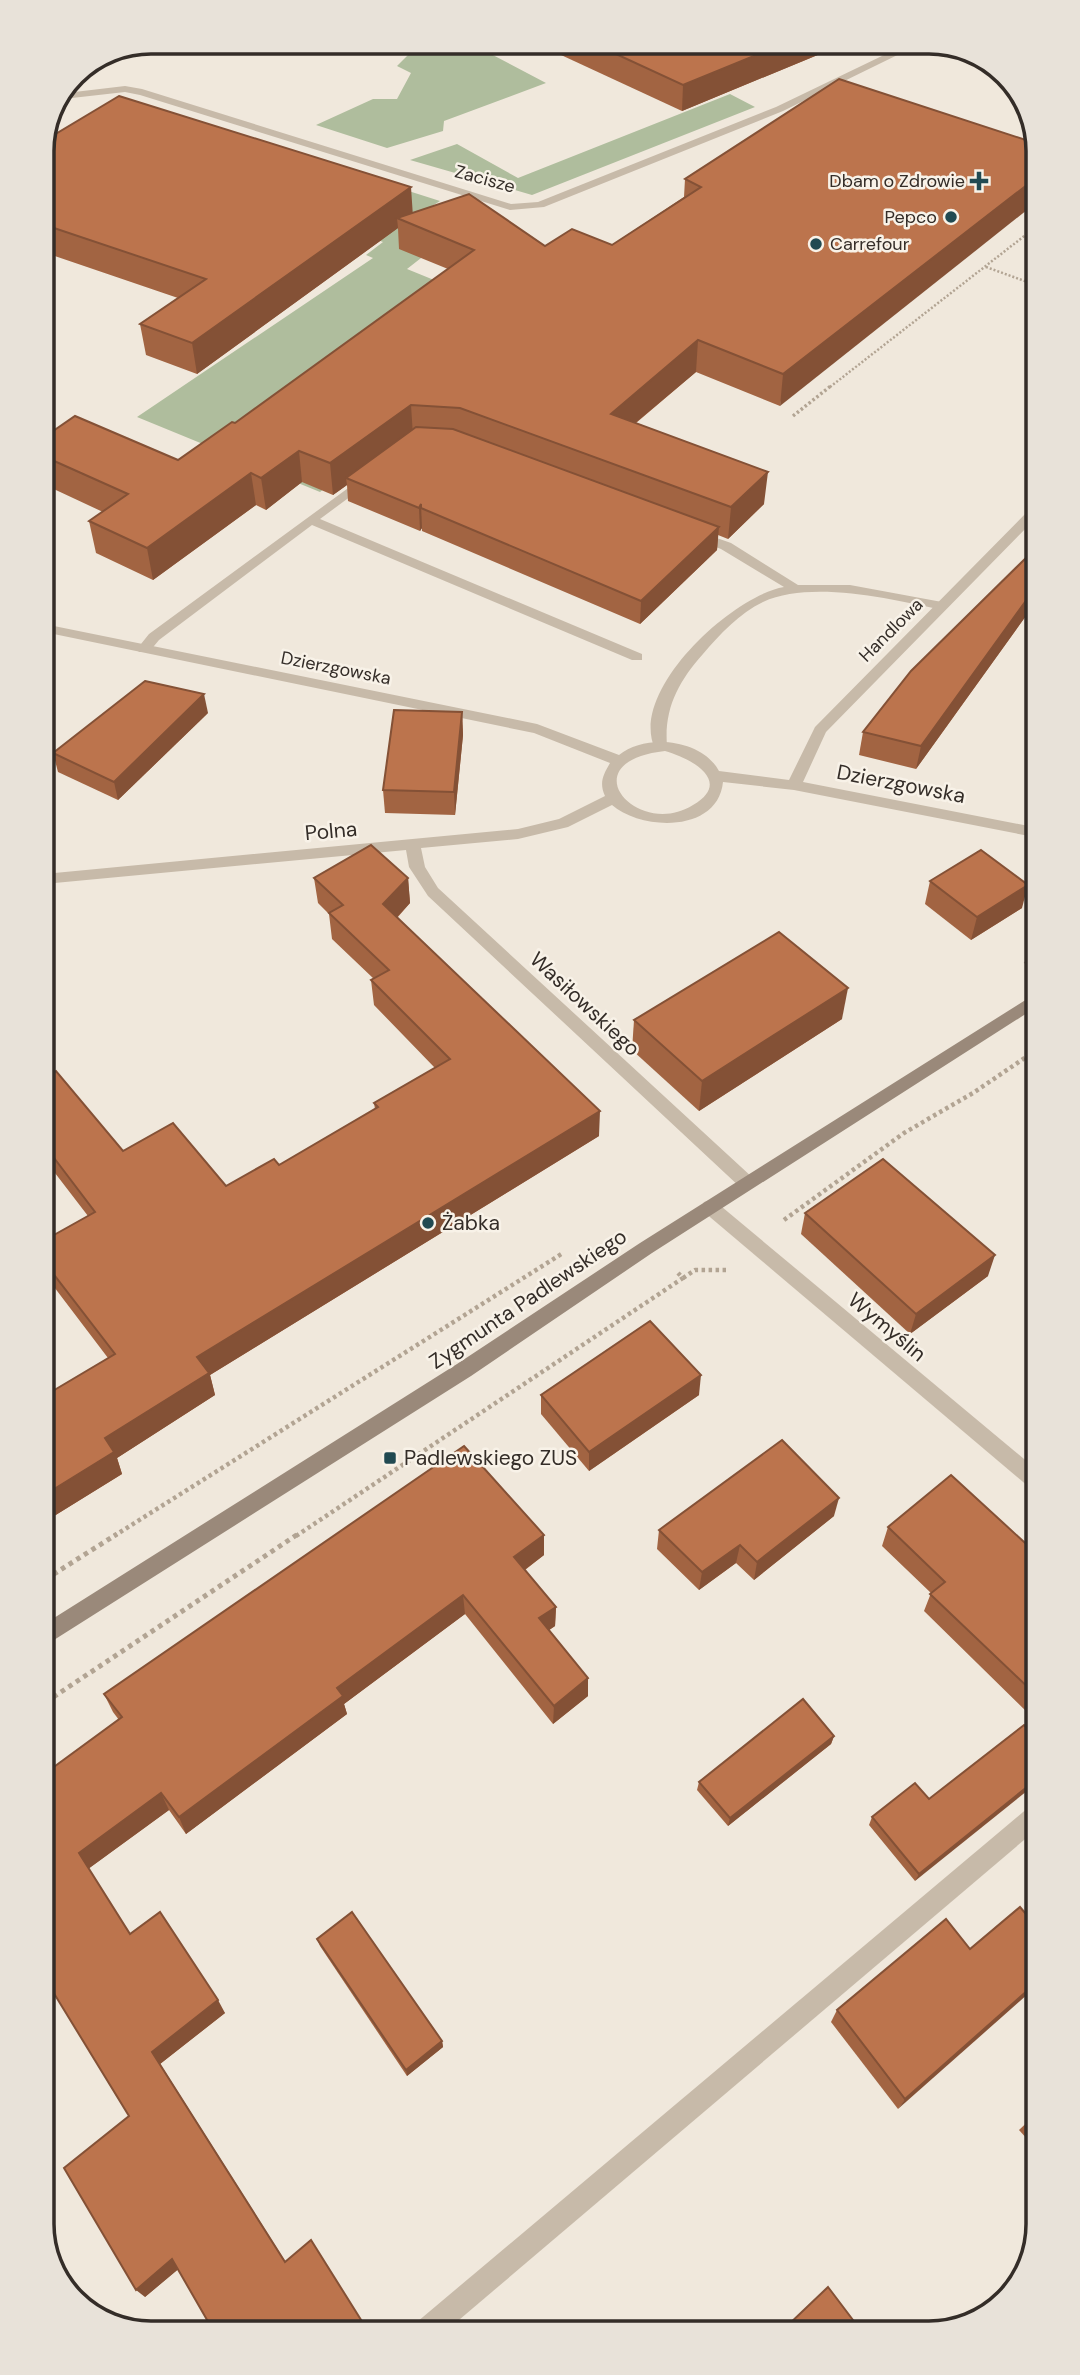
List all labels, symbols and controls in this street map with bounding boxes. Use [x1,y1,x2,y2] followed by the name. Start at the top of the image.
[452,159,518,199] street label: Zacisze
[829,169,965,193] place label: Dbam o Zdrowie
[971,173,987,189] marker: Dbam o Zdrowie
[885,205,937,229] place label: Pepco
[943,209,959,225] marker: Pepco
[830,232,910,256] place label: Carrefour
[808,236,824,252] marker: Carrefour
[854,593,928,667] street label: Handlowa
[279,646,393,690] street label: Dzierzgowska
[834,758,968,810] street label: Dzierzgowska
[304,815,358,847] street label: Polna
[524,946,646,1062] street label: Wasiłowskiego
[442,1209,500,1237] place label: Żabka
[420,1215,436,1231] marker: Żabka
[424,1222,632,1376] street label: Zygmunta Padlewskiego
[842,1286,932,1368] street label: Wymyślin
[404,1444,577,1472] place label: Padlewskiego ZUS
[382,1450,398,1466] marker: Padlewskiego ZUS

